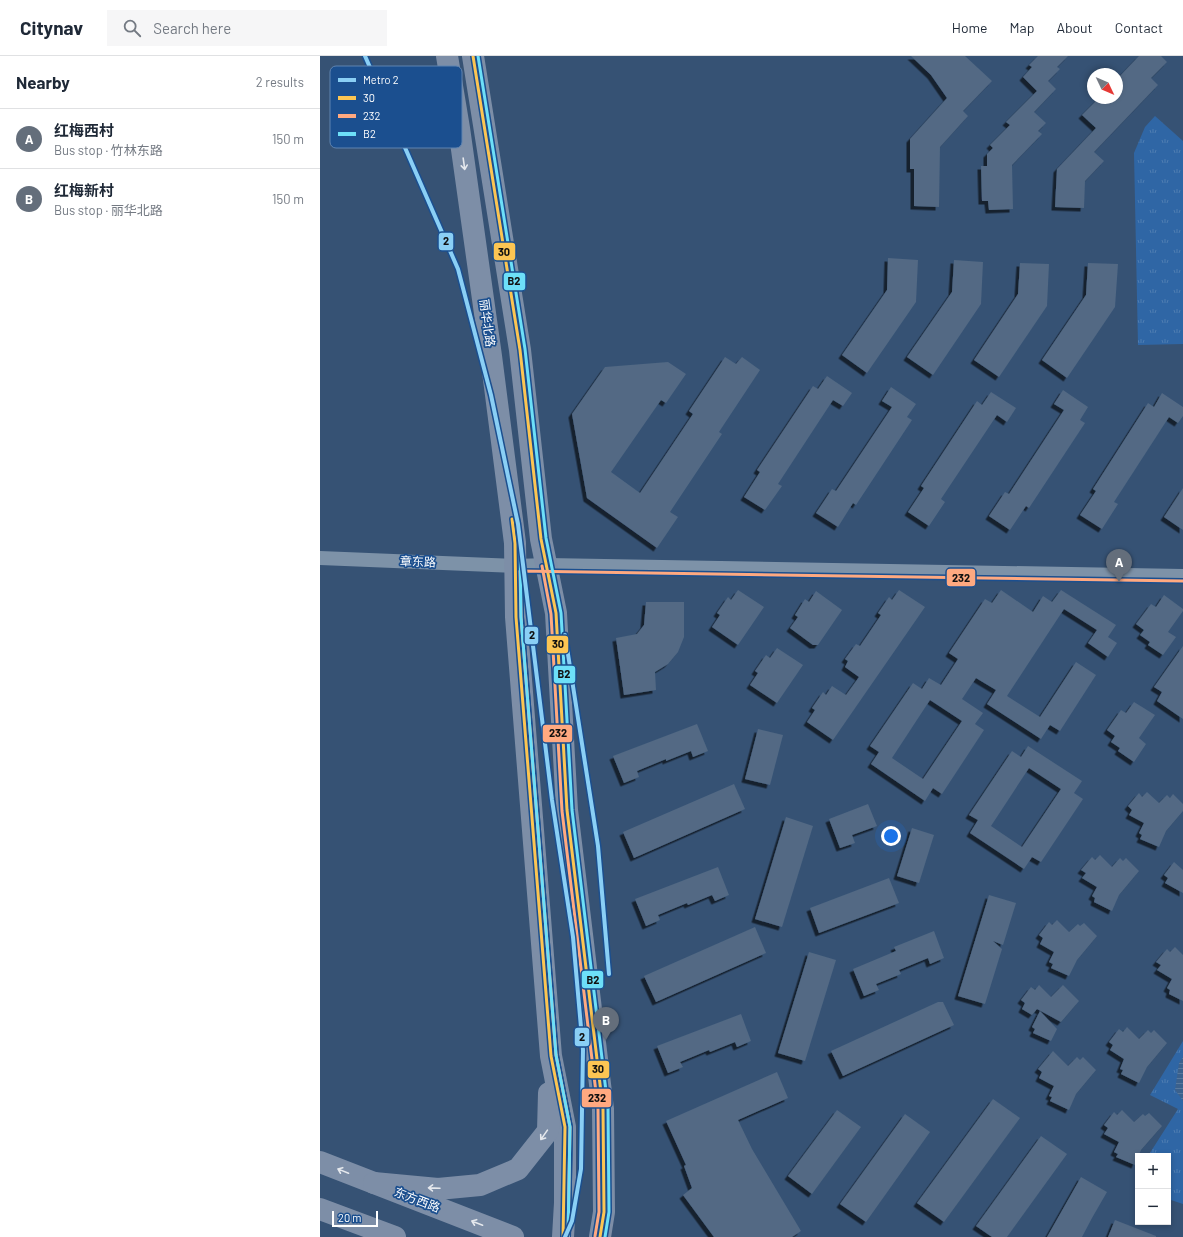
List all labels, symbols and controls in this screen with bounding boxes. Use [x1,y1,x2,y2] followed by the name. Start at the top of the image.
[107,10,387,46] search box
[20,16,83,39] text: Citynav
[121,17,143,39] icon: search
[153,19,231,37] text: Search here
[952,19,988,36] text: Home
[1010,19,1034,36] text: Map
[1056,19,1093,36] text: About
[1115,19,1163,36] text: Contact
[330,66,462,148] legend
[1087,68,1123,104] north arrow
[16,72,70,92] text: Nearby
[363,73,399,86] text: Metro 2
[256,74,304,90] text: 2 results
[363,91,375,104] text: 30
[363,109,380,122] text: 232
[54,121,114,139] text: 红梅西村
[363,127,376,140] text: B2
[25,131,33,147] text: A
[272,131,304,147] text: 150 m
[54,142,163,158] text: Bus stop · 竹林东路
[460,157,468,170] one-way arrow
[54,181,114,199] text: 红梅新村
[25,191,33,207] text: B
[272,191,304,207] text: 150 m
[54,202,163,218] text: Bus stop · 丽华北路
[438,232,454,251] line badge: 2
[443,234,449,247] text: 2
[493,242,516,261] line badge: 30
[498,245,510,258] text: 30
[503,272,526,291] line badge: B2
[508,274,520,287] text: B2
[478,298,498,348] street label: 丽华北路
[1106,549,1132,582] pin: A
[400,553,436,569] street label: 章东路
[946,568,976,587] line badge: 232
[952,571,970,584] text: 232
[524,626,539,645] line badge: 2
[529,628,535,641] text: 2
[546,635,569,654] line badge: 30
[552,637,564,650] text: 30
[553,665,576,684] line badge: B2
[558,667,570,680] text: B2
[542,724,573,743] line badge: 232
[549,726,567,739] text: 232
[881,826,901,846] your location
[581,970,604,989] line badge: B2
[587,973,599,986] text: B2
[593,1007,619,1040] pin: B
[574,1027,590,1047] line badge: 2
[579,1030,585,1043] text: 2
[587,1060,610,1079] line badge: 30
[592,1062,604,1075] text: 30
[581,1088,612,1108] line badge: 232
[588,1091,606,1104] text: 232
[540,1130,548,1141] one-way arrow
[1135,1153,1171,1225] map controls
[1135,1153,1171,1189] button: +
[337,1166,349,1174] one-way arrow
[392,1184,442,1214] street label: 东方西路
[428,1185,441,1192] one-way arrow
[1135,1189,1171,1225] button: −
[332,1209,378,1228] scale bar
[338,1211,361,1224] text: 20 m
[472,1218,484,1226] one-way arrow

